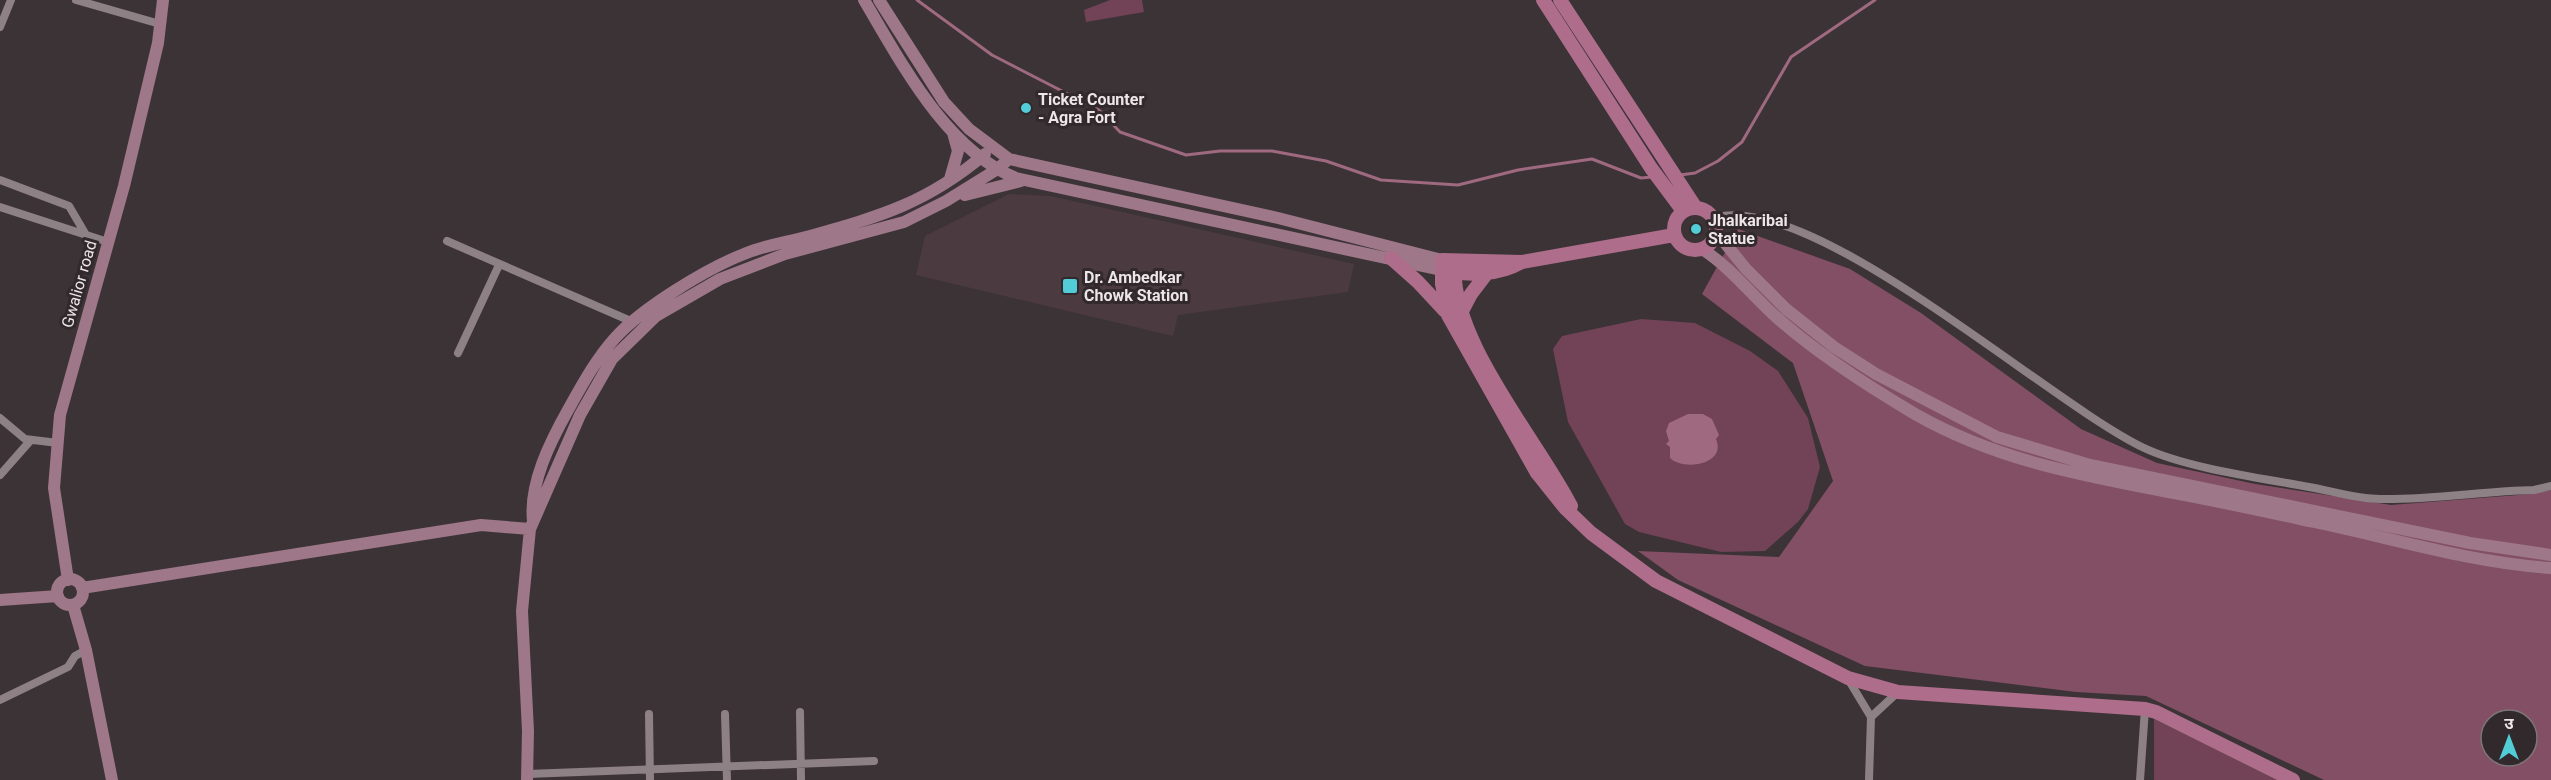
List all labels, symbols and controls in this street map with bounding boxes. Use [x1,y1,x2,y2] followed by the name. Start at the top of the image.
[1038,90,1144,127] place label: Ticket Counter - Agra Fort
[1019,101,1033,115] marker: Ticket Counter - Agra Fort
[1708,211,1788,248] place label: Jhalkaribai Statue
[1689,222,1703,236] marker: Jhalkaribai Statue
[57,238,101,330] street label: Gwalior road
[1084,268,1188,305] place label: Dr. Ambedkar Chowk Station
[1061,277,1079,295] marker: Dr. Ambedkar Chowk Station
[2479,708,2539,768] north arrow
[2504,714,2514,733] text: उ

